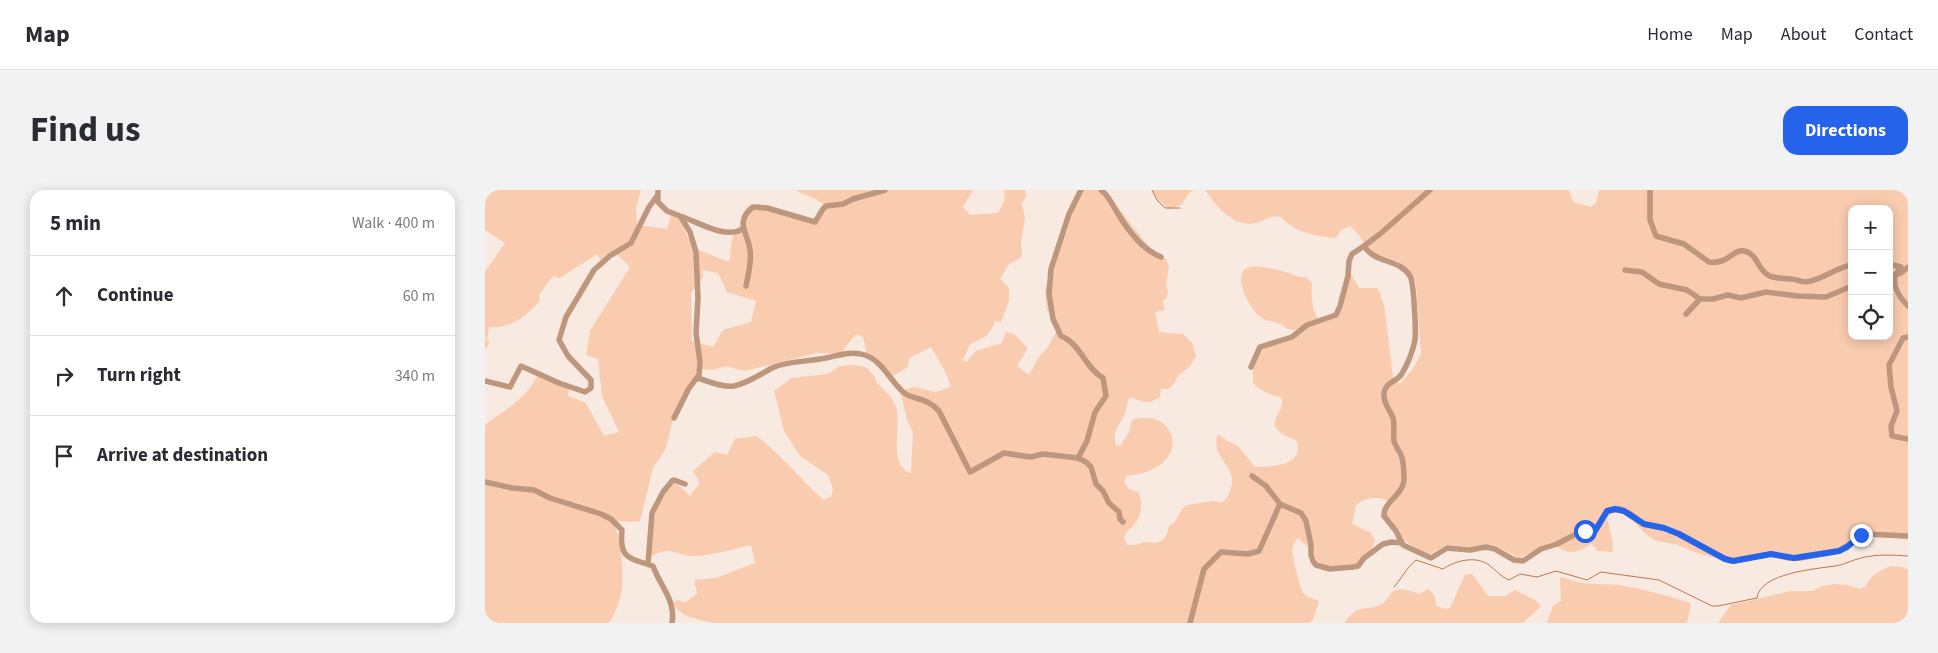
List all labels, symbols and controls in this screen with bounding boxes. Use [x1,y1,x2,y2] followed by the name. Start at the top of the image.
[25,17,70,52] text: Map
[1647,22,1693,47] text: Home
[1721,22,1753,47] text: Map
[1781,22,1826,47] text: About
[1854,22,1913,47] text: Contact
[30,105,140,155] text: Find us
[1783,106,1908,155] button: Directions
[1848,205,1893,340] map controls
[1848,205,1893,250] button: +
[50,208,101,238] text: 5 min
[352,212,435,234] text: Walk · 400 m
[1848,250,1893,295] button: −
[50,282,78,310] icon: ahead
[97,282,174,309] text: Continue
[403,285,435,307] text: 60 m
[1848,295,1893,340] button: locate
[50,362,78,390] icon: right
[97,362,181,389] text: Turn right
[395,365,435,387] text: 340 m
[50,442,78,470] icon: arrive
[97,442,268,469] text: Arrive at destination
[1574,520,1597,543] route start
[1850,524,1873,547] route end

